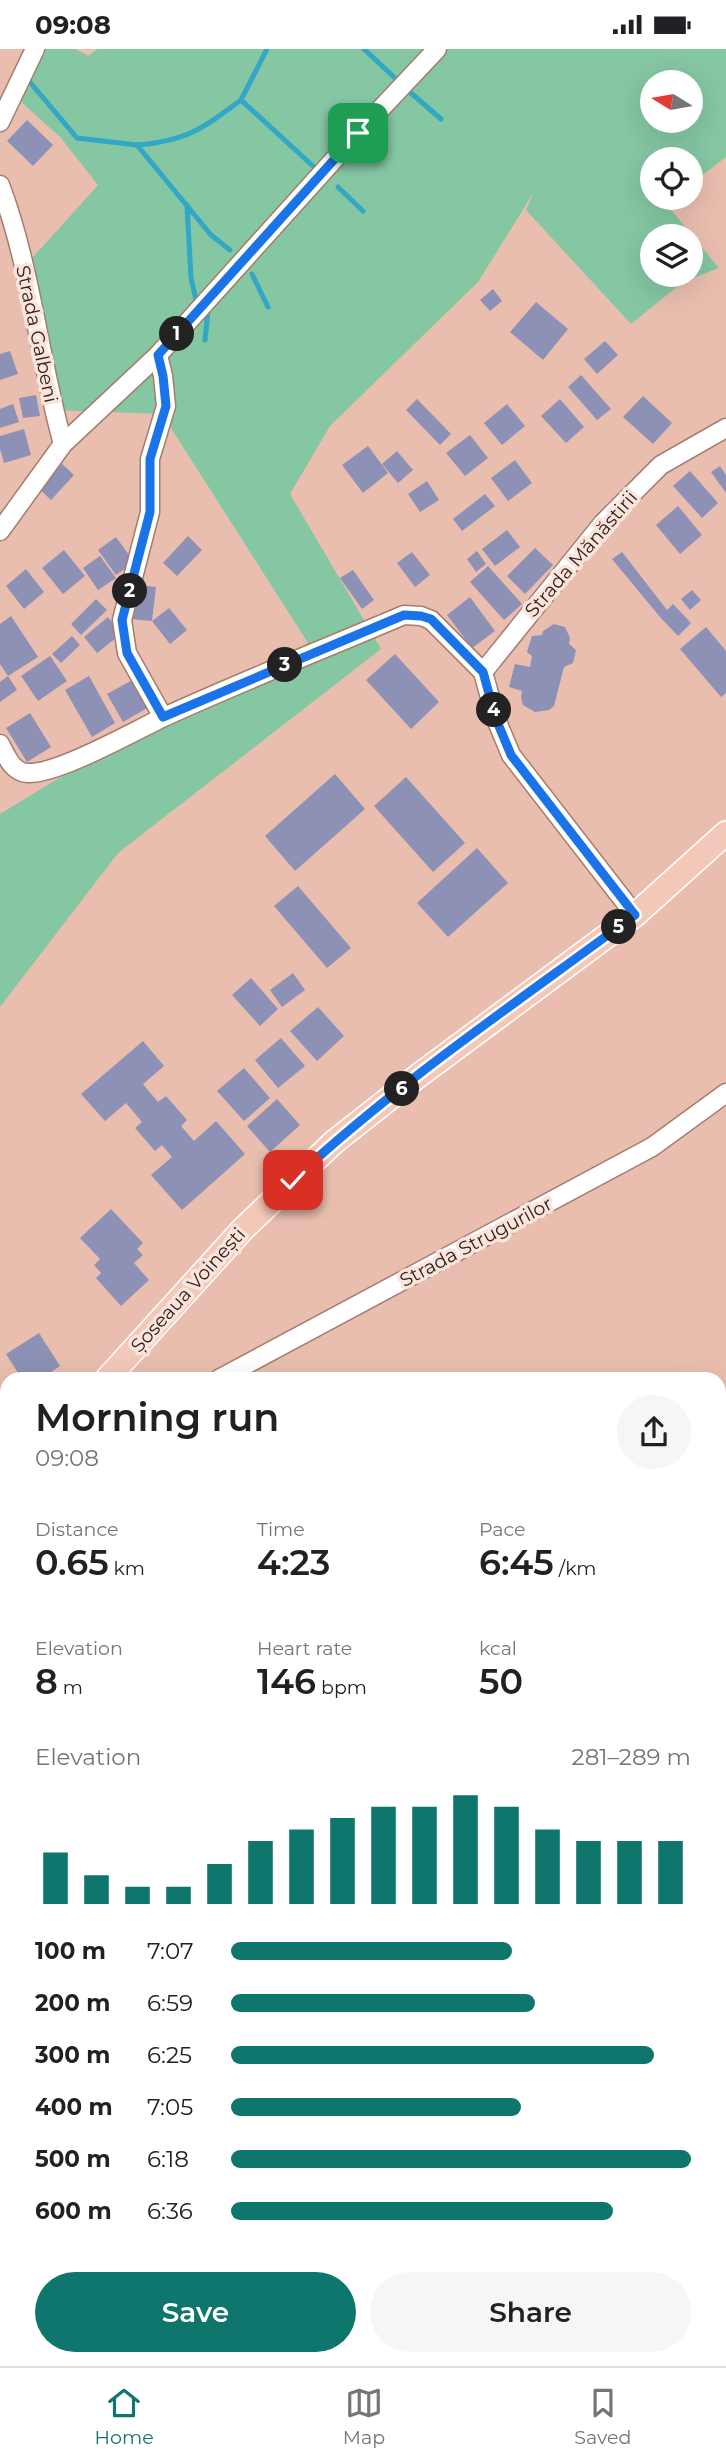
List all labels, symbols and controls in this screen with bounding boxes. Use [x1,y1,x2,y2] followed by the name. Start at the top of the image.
[35,9,111,41] text: 09:08
[640,70,704,133] north arrow
[640,70,703,287] map controls
[328,103,388,163] pin
[339,114,377,152] icon: arrive
[640,147,703,210] button: locate
[640,224,703,287] button: layers
[11,263,63,405] street label: Strada Galbeni
[160,317,194,351] pin: 1
[173,322,180,345] text: 1
[520,486,642,622] street label: Strada Mănăstirii
[113,573,148,609] pin: 2
[124,579,135,602] text: 2
[268,647,302,683] pin: 3
[279,653,290,676] text: 3
[476,693,512,727] pin: 4
[487,698,500,721] text: 4
[602,909,636,945] pin: 5
[613,915,624,938] text: 5
[384,1072,420,1107] pin: 6
[395,1077,408,1100] text: 6
[263,1150,323,1210] pin
[274,1161,312,1199] icon: check
[396,1192,556,1292] street label: Strada Strugurilor
[126,1223,251,1358] street label: Șoseaua Voinești
[35,1394,279,1441] text: Morning run
[617,1395,691,1469] button: share
[35,1444,99,1472] text: 09:08
[35,1518,118,1541] text: Distance
[257,1518,305,1541] text: Time
[479,1518,526,1541] text: Pace
[35,1541,109,1584] text: 0.65
[257,1541,330,1584] text: 4:23
[479,1541,554,1584] text: 6:45
[109,1557,145,1580] text: km
[554,1557,597,1580] text: /km
[35,1637,123,1660] text: Elevation
[257,1637,352,1660] text: Heart rate
[479,1637,517,1660] text: kcal
[35,1660,58,1703] text: 8
[257,1660,316,1703] text: 146
[479,1660,523,1703] text: 50
[58,1676,83,1699] text: m
[316,1676,367,1699] text: bpm
[35,1743,141,1771] text: Elevation
[572,1743,691,1771] text: 281–289 m
[35,1937,106,1965] text: 100 m
[147,1937,194,1965] text: 7:07
[35,1989,110,2017] text: 200 m
[147,1989,193,2017] text: 6:59
[35,2041,111,2069] text: 300 m
[147,2041,192,2069] text: 6:25
[35,2093,113,2121] text: 400 m
[147,2093,193,2121] text: 7:05
[35,2145,111,2173] text: 500 m
[147,2145,189,2173] text: 6:18
[35,2197,112,2225] text: 600 m
[147,2197,193,2225] text: 6:36
[35,2272,356,2352] button: Save
[370,2272,691,2352] button: Share
[95,2384,154,2449] tab: Home
[343,2384,385,2449] tab: Map
[574,2384,631,2449] tab: Saved

